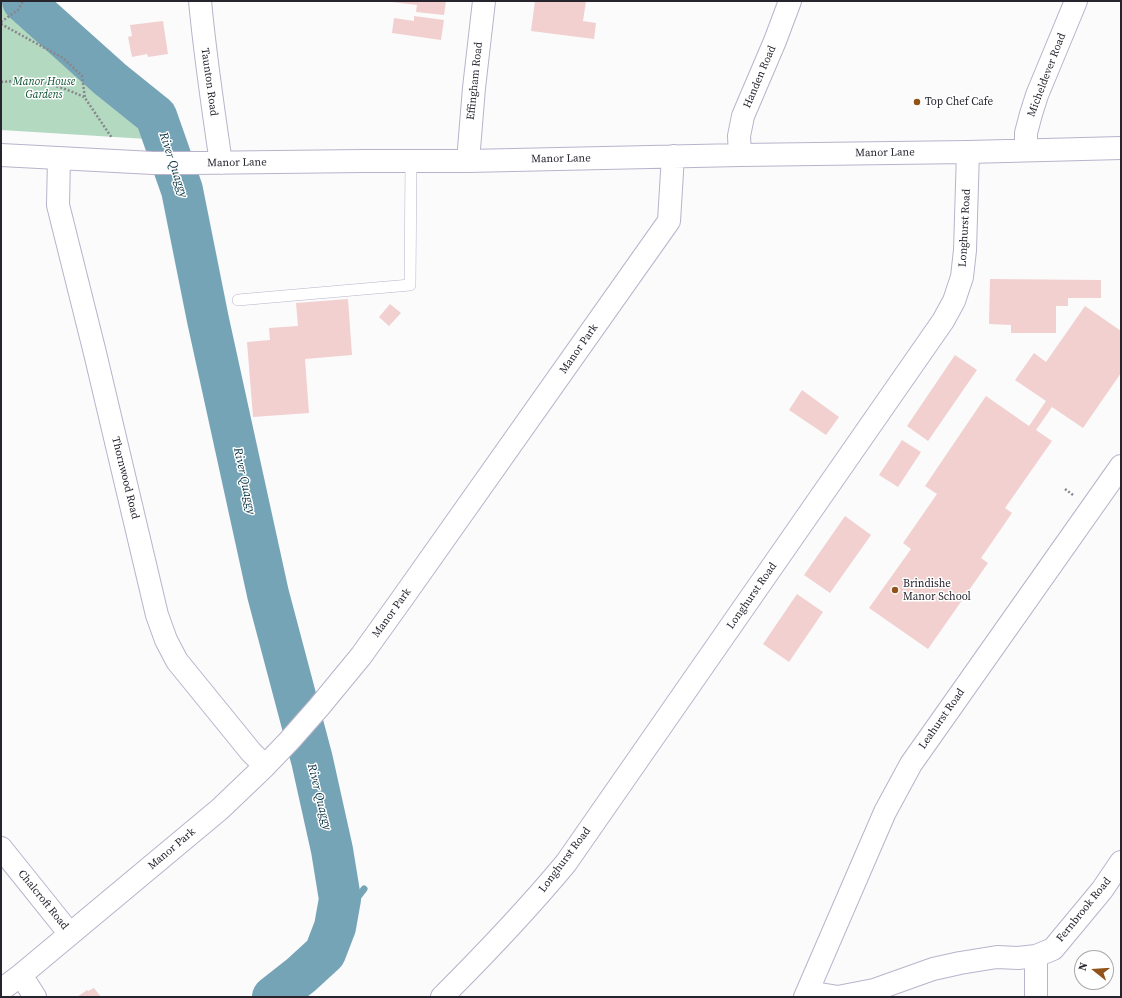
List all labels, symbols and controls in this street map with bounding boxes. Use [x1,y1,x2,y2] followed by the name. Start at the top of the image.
[1025,31,1069,119] street label: Micheldever Road
[464,41,486,121] street label: Effingham Road
[741,44,779,110] street label: Handen Road
[198,47,220,117] street label: Taunton Road
[13,75,75,101] park label: Manor House Gardens
[925,95,993,109] place label: Top Chef Cafe
[912,97,922,107] marker: Top Chef Cafe
[156,131,190,199] water label: River Quaggy
[855,146,915,160] street label: Manor Lane
[531,152,591,166] street label: Manor Lane
[207,156,267,170] street label: Manor Lane
[956,189,974,267] street label: Longhurst Road
[557,322,601,376] street label: Manor Park
[108,436,142,520] street label: Thornwood Road
[230,446,258,516] water label: River Quaggy
[724,560,780,632] street label: Longhurst Road
[903,577,971,603] place label: Brindishe Manor School
[890,585,900,595] marker: Brindishe Manor School
[370,586,414,640] street label: Manor Park
[916,686,968,752] street label: Leahurst Road
[304,762,334,832] water label: River Quaggy
[146,825,198,873] street label: Manor Park
[536,825,594,895] street label: Longhurst Road
[15,867,71,933] street label: Chalcroft Road
[1054,875,1114,945] street label: Fernbrook Road
[1074,950,1114,990] north arrow
[1075,961,1091,973] text: N

